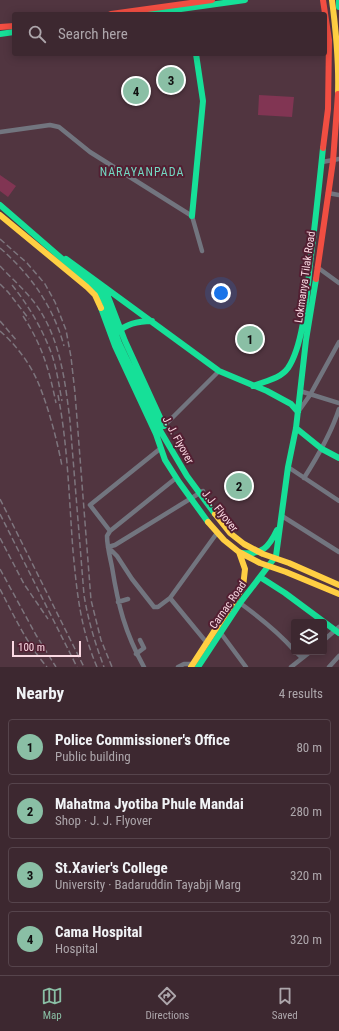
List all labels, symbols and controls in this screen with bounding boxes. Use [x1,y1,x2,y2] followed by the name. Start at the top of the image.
[12,12,327,56] search box
[26,23,48,45] icon: search
[58,25,128,43] text: Search here
[158,65,184,95] pin: 3
[123,76,149,106] pin: 4
[100,165,184,179] district label: NARAYANPADA
[292,230,318,324] street label: Lokmanya Tilak Road
[211,283,231,303] your location
[237,324,263,354] pin: 1
[160,414,197,467] street label: J. J. Flyover
[226,471,252,501] pin: 2
[199,488,241,535] street label: J.J. Flyover
[207,579,249,631] street label: Carnac Road
[291,619,327,655] map controls
[291,619,327,655] button: layers
[12,639,81,658] scale bar
[18,641,45,654] text: 100 m
[16,683,64,703] text: Nearby
[279,686,323,701] text: 4 results
[55,731,230,749] text: Police Commissioner's Office
[27,740,33,755] text: 1
[296,740,322,755] text: 80 m
[55,749,131,764] text: Public building
[55,795,244,813] text: Mahatma Jyotiba Phule Mandai
[27,804,33,819] text: 2
[290,804,322,819] text: 280 m
[55,813,152,828] text: Shop · J. J. Flyover
[55,859,168,877] text: St.Xavier's College
[27,868,33,883] text: 3
[290,868,322,883] text: 320 m
[55,877,241,892] text: University · Badaruddin Tayabji Marg
[55,923,142,941] text: Cama Hospital
[27,932,33,947] text: 4
[290,932,322,947] text: 320 m
[55,941,98,956] text: Hospital
[41,985,63,1022] tab: Map
[145,985,189,1022] tab: Directions
[272,985,298,1022] tab: Saved

